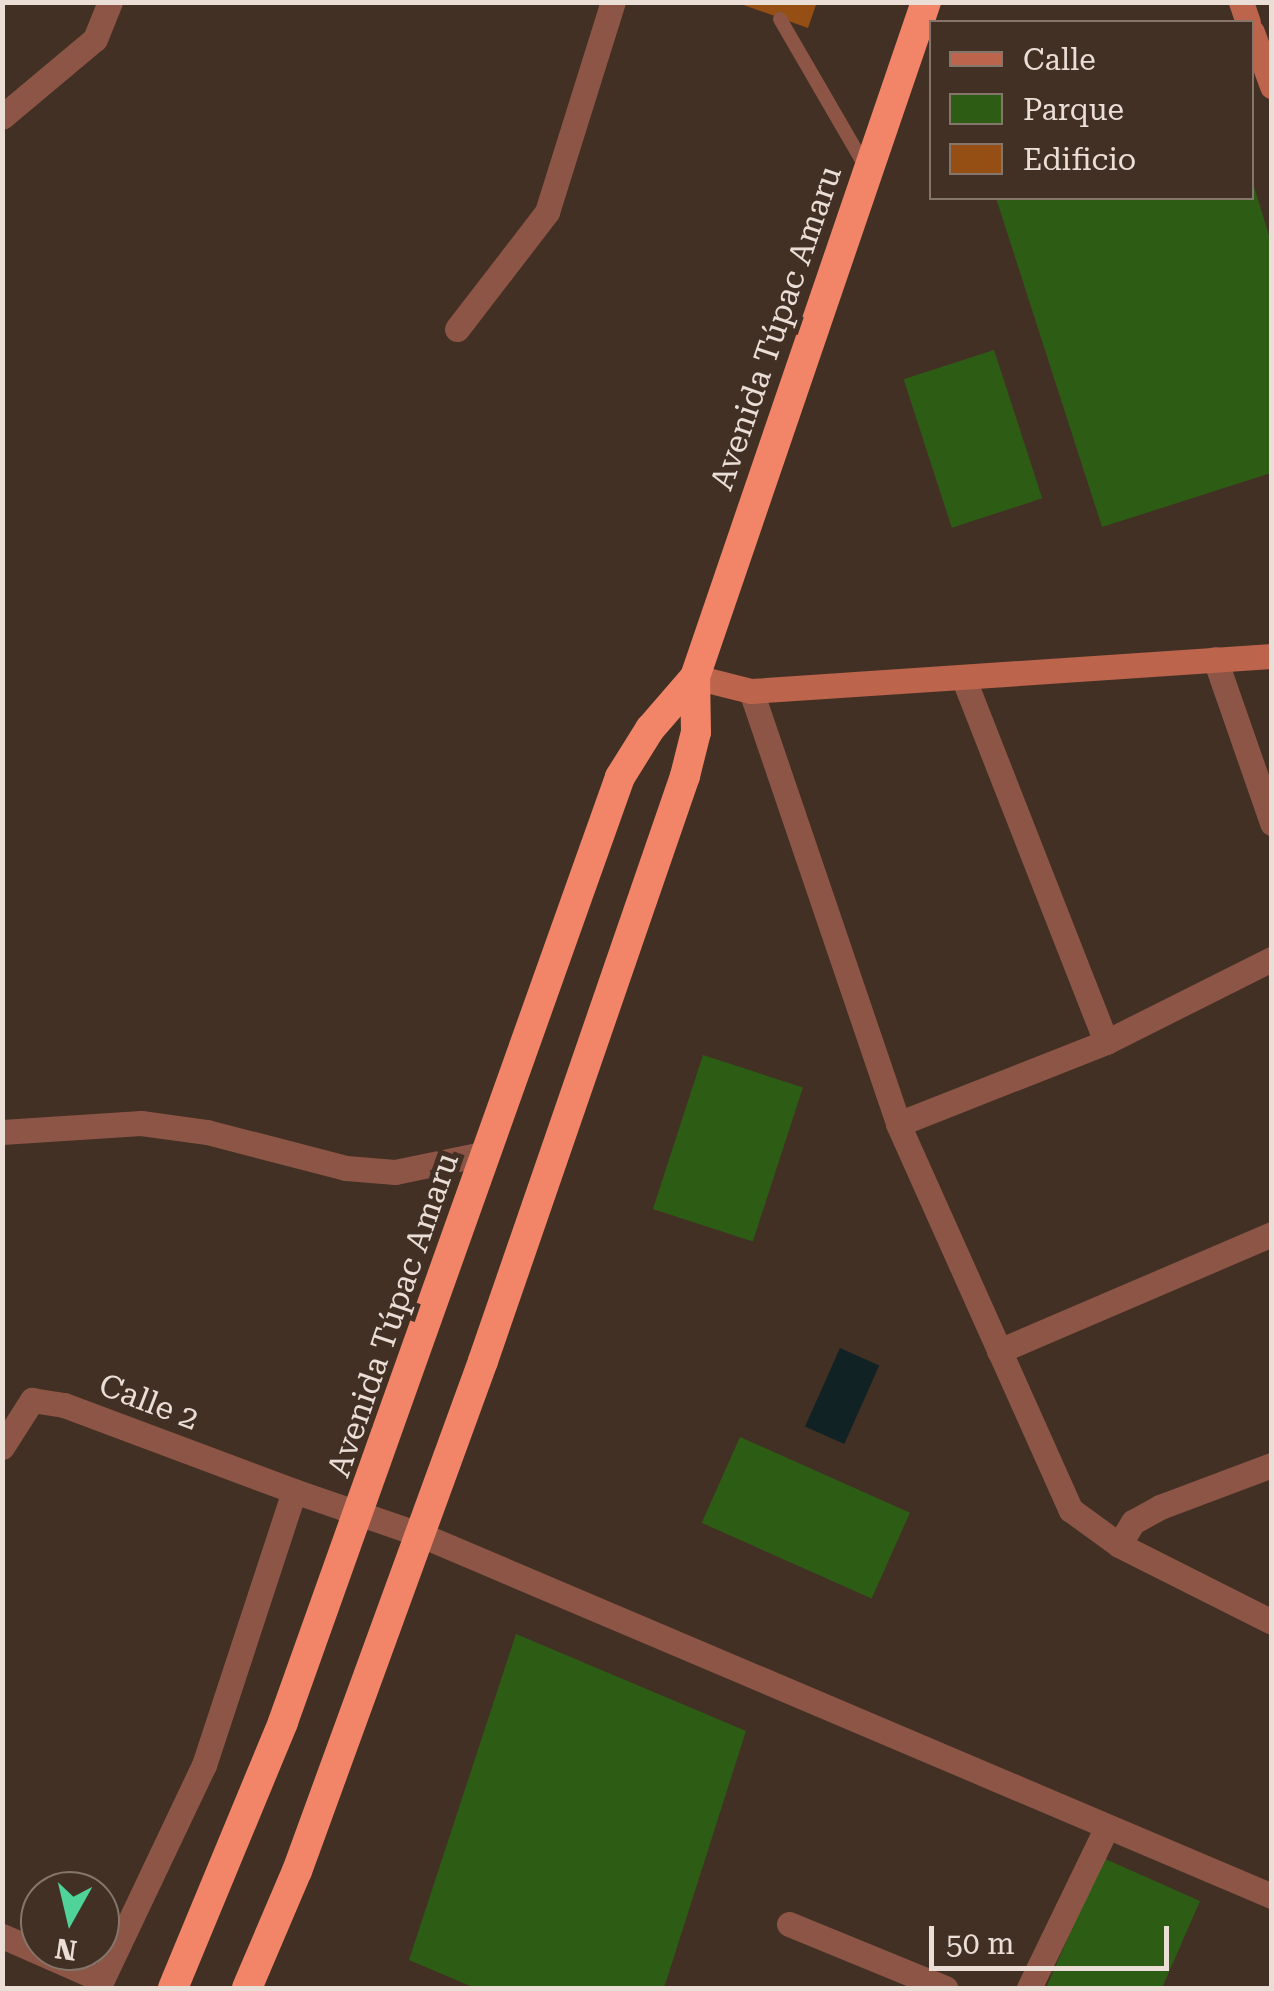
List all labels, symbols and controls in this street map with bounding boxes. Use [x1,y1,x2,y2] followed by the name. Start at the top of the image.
[929,20,1254,200] legend
[1023,42,1096,77] text: Calle
[1023,92,1124,127] text: Parque
[1023,142,1136,177] text: Edificio
[702,161,850,495] street label: Avenida Túpac Amaru
[319,1148,467,1482] street label: Avenida Túpac Amaru
[94,1366,204,1438] street label: Calle 2
[20,1871,120,1971] north arrow
[934,1906,1174,1968] scale bar
[946,1926,1015,1961] text: 50 m
[53,1931,79,1967] text: N

